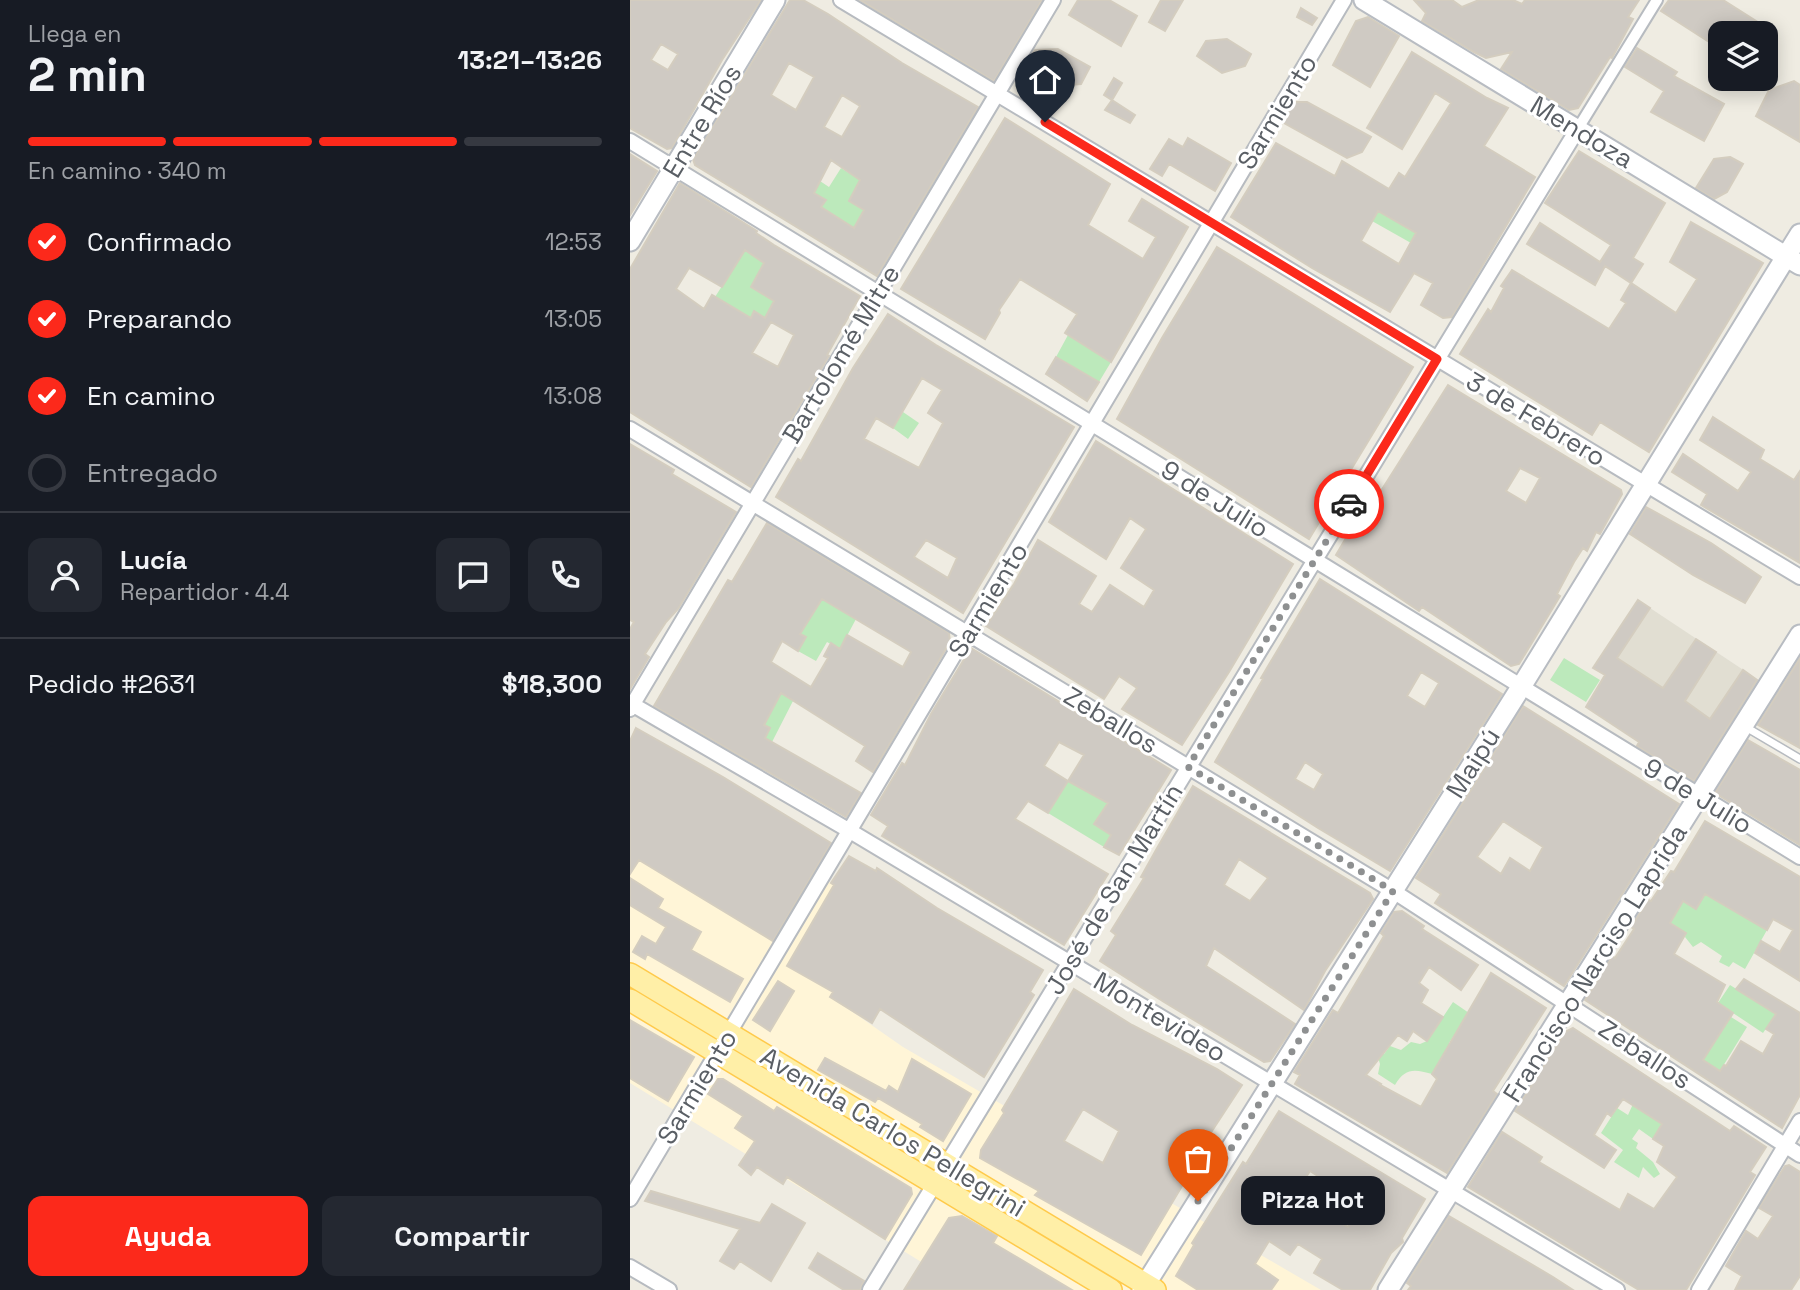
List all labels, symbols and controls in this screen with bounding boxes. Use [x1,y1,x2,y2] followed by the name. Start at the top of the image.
[28,19,121,49] text: Llega en
[1708,21,1778,91] map controls
[1708,21,1778,91] button: layers
[457,43,602,77] text: 13:21–13:26
[28,46,147,104] text: 2 min
[1229,48,1325,176] street label: Sarmiento
[1015,50,1075,122] pin
[655,58,749,184] street label: Entre Ríos
[1026,61,1064,99] icon: home
[1524,88,1640,176] street label: Mendoza
[28,156,227,186] text: En camino · 340 m
[28,223,66,261] icon: check
[87,225,232,259] text: Confirmado
[545,227,602,257] text: 12:53
[774,259,908,449] street label: Bartolomé Mitre
[28,300,66,338] icon: check
[87,302,232,336] text: Preparando
[544,304,602,334] text: 13:05
[1460,364,1612,474] street label: 3 de Febrero
[28,377,66,415] icon: check
[87,379,216,413] text: En camino
[544,381,602,411] text: 13:08
[1155,453,1275,545] street label: 9 de Julio
[87,456,218,490] text: Entregado
[1314,469,1384,539] courier
[1330,485,1368,523] icon: car
[940,536,1036,664] street label: Sarmiento
[28,538,102,612] button: person
[436,538,510,612] button: chat
[528,538,602,612] button: phone
[120,543,187,577] text: Lucía
[120,577,289,607] text: Repartidor · 4.4
[28,667,195,701] text: Pedido #2631
[502,667,602,701] text: $18,300
[1058,679,1164,761] street label: Zeballos
[1438,722,1508,804] street label: Maipú
[1637,750,1759,842] street label: 9 de Julio
[1038,777,1190,1001] street label: José de San Martín
[1495,817,1695,1108] street label: Francisco Narciso Laprida
[1087,964,1233,1070] street label: Montevideo
[1592,1011,1698,1097] street label: Zeballos
[649,1023,745,1151] street label: Sarmiento
[754,1039,1032,1225] street label: Avenida Carlos Pellegrini
[1168,1129,1228,1201] pin
[1179,1140,1217,1178] icon: bag
[1240,1176,1384,1226] callout: Pizza Hot
[1262,1185,1364,1215] text: Pizza Hot
[28,1196,308,1276] button: Ayuda
[322,1196,602,1276] button: Compartir

